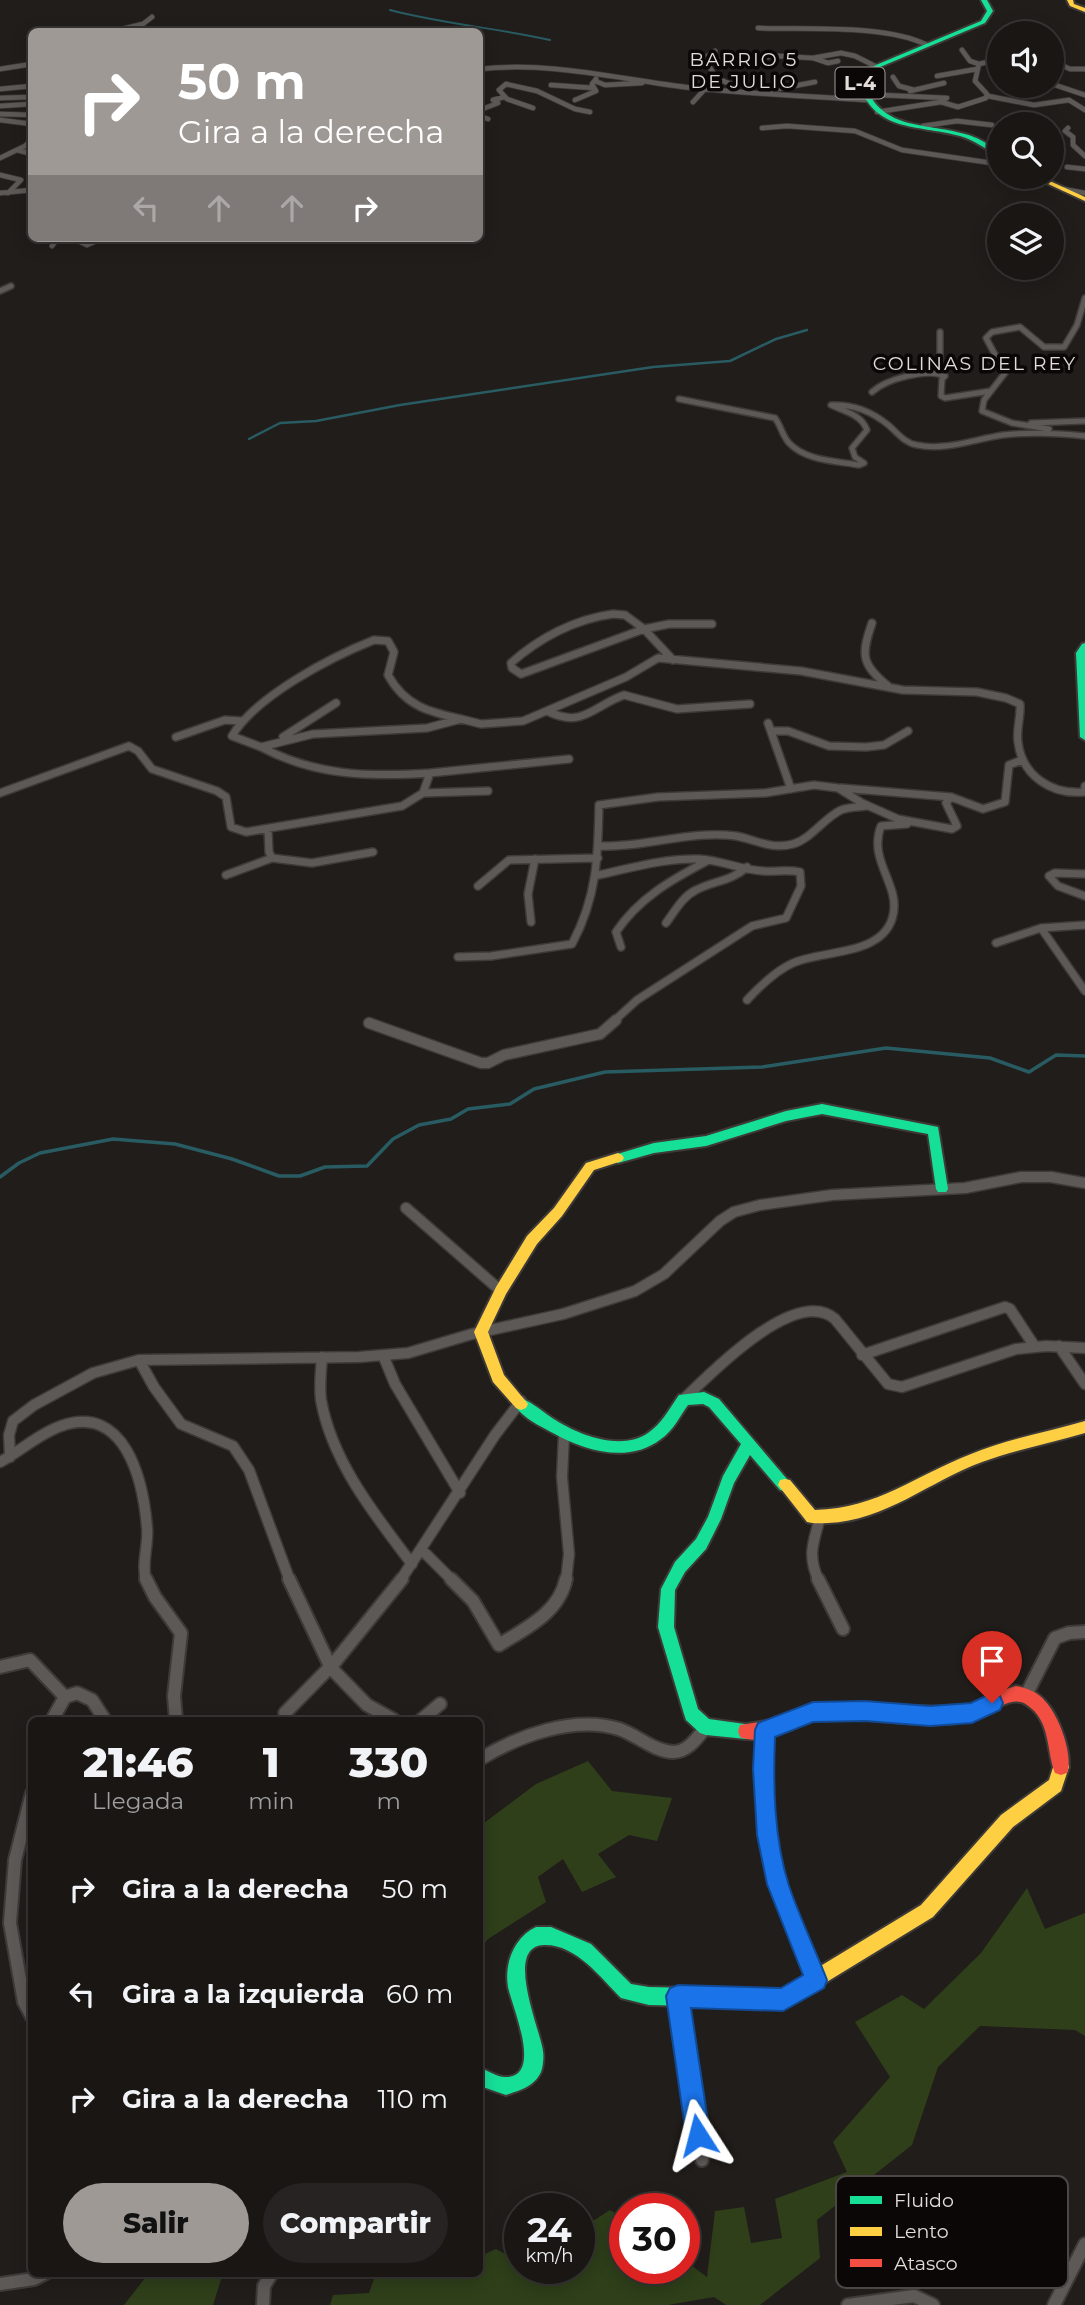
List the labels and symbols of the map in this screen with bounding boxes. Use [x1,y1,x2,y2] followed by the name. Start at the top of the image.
[690,48,798,93] district label: BARRIO 5 DE JULIO
[836,68,884,99] road number: L-4
[873,352,1077,375] district label: COLINAS DEL REY
[962,1631,1022,1703] pin
[661,2098,735,2172] position arrow
[836,2176,1068,2288] legend
[894,2189,954,2212] text: Fluido
[609,2193,700,2284] speed limit sign: 30
[894,2220,949,2243] text: Lento
[894,2252,958,2275] text: Atasco

